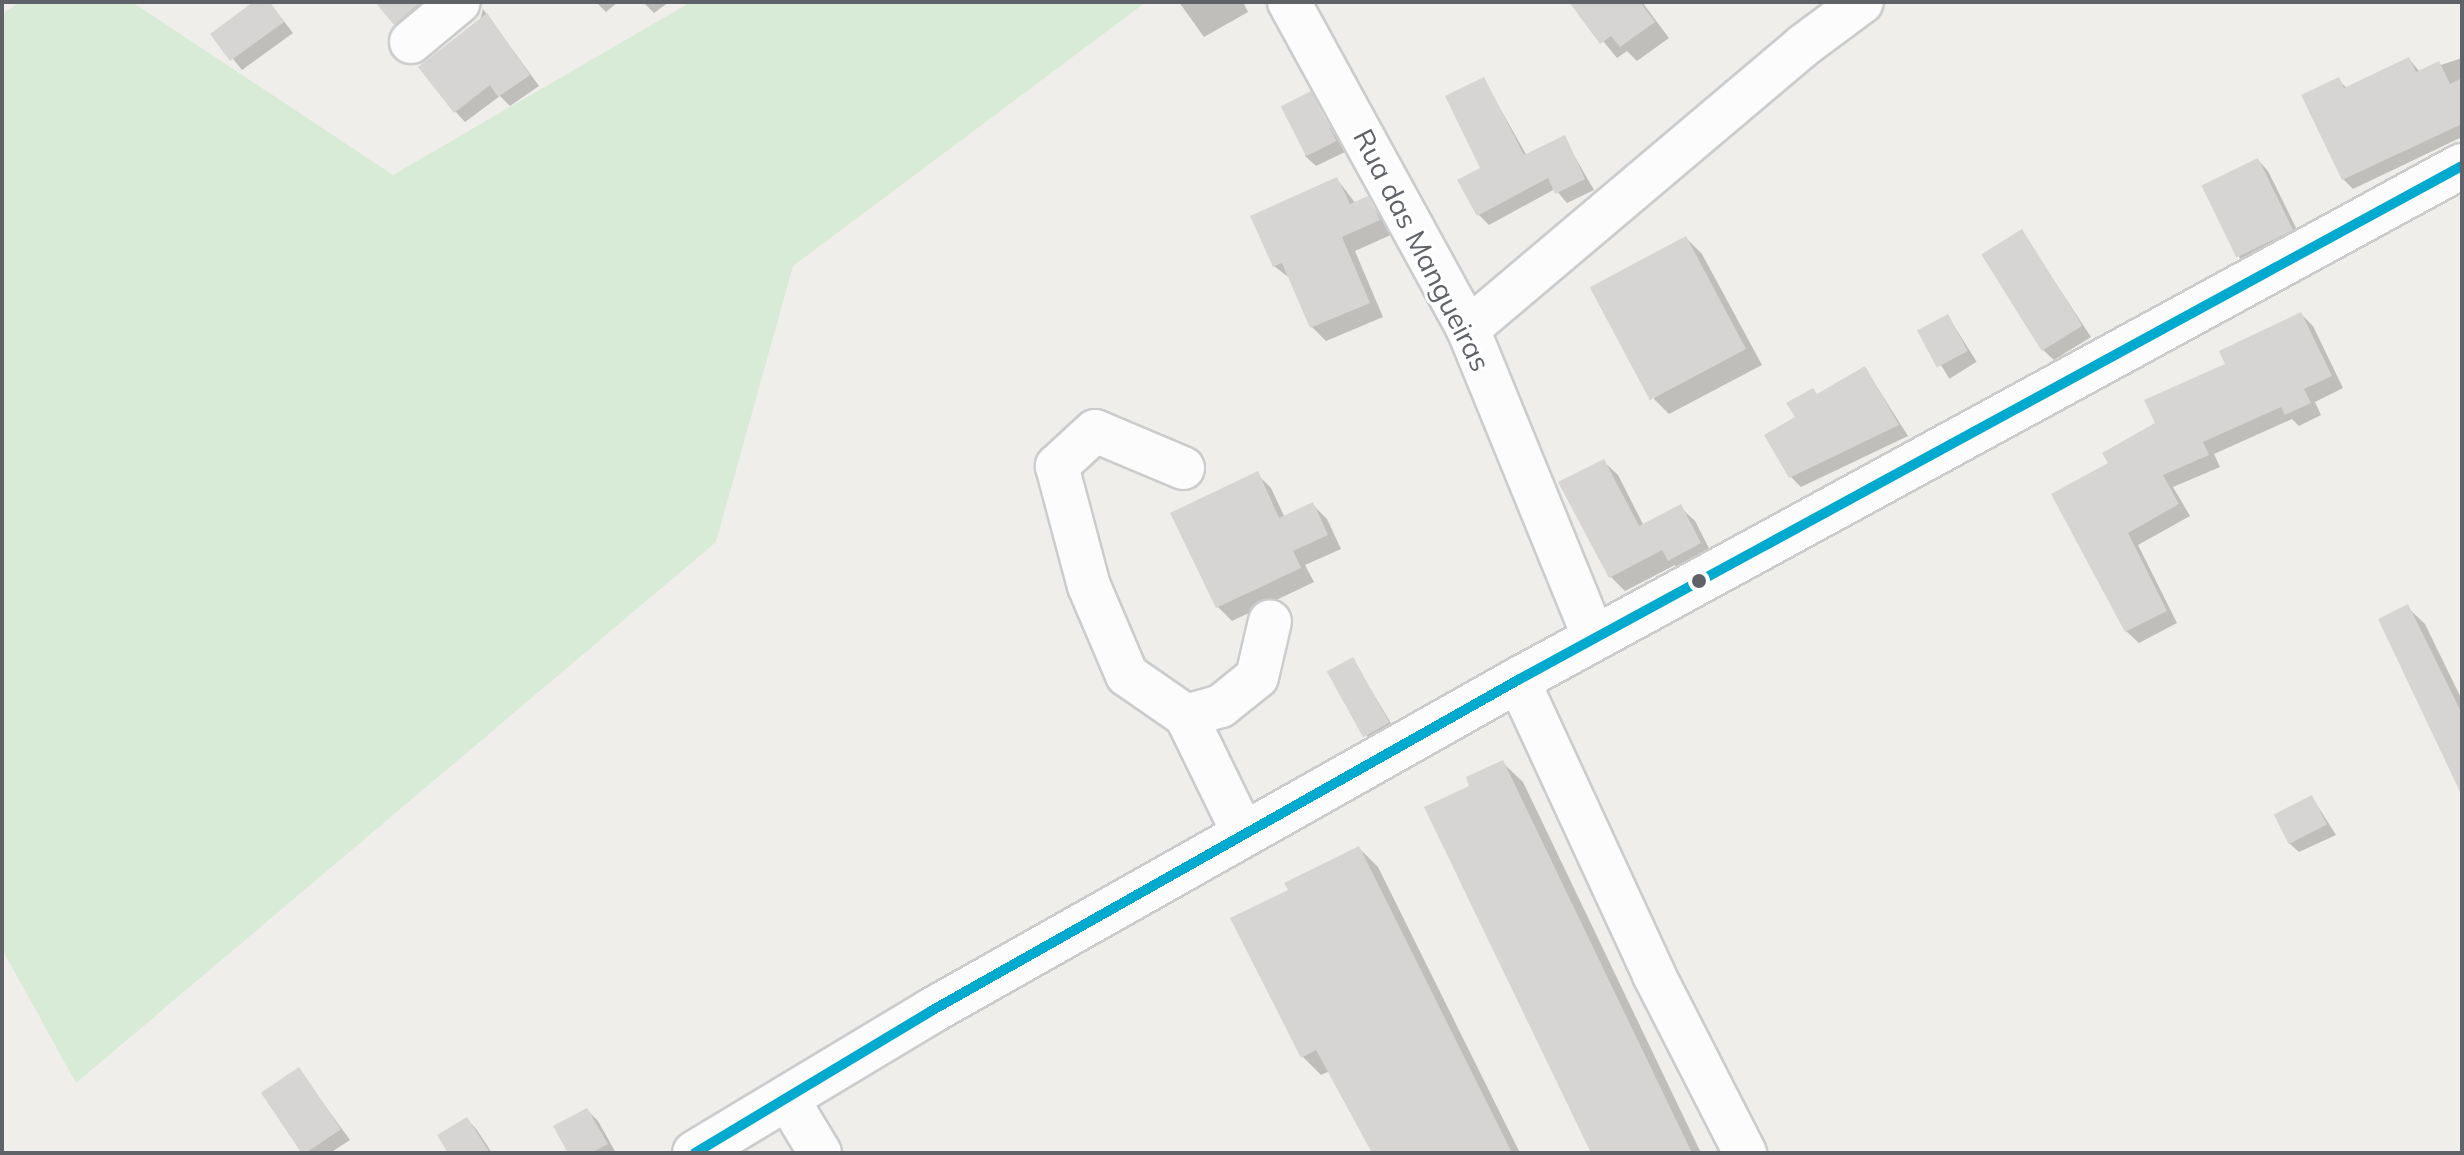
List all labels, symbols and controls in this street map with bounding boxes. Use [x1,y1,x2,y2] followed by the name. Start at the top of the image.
[1346,123,1498,377] street label: Rua das Mangueiras
[1691,573,1707,589] unlabelled marker

